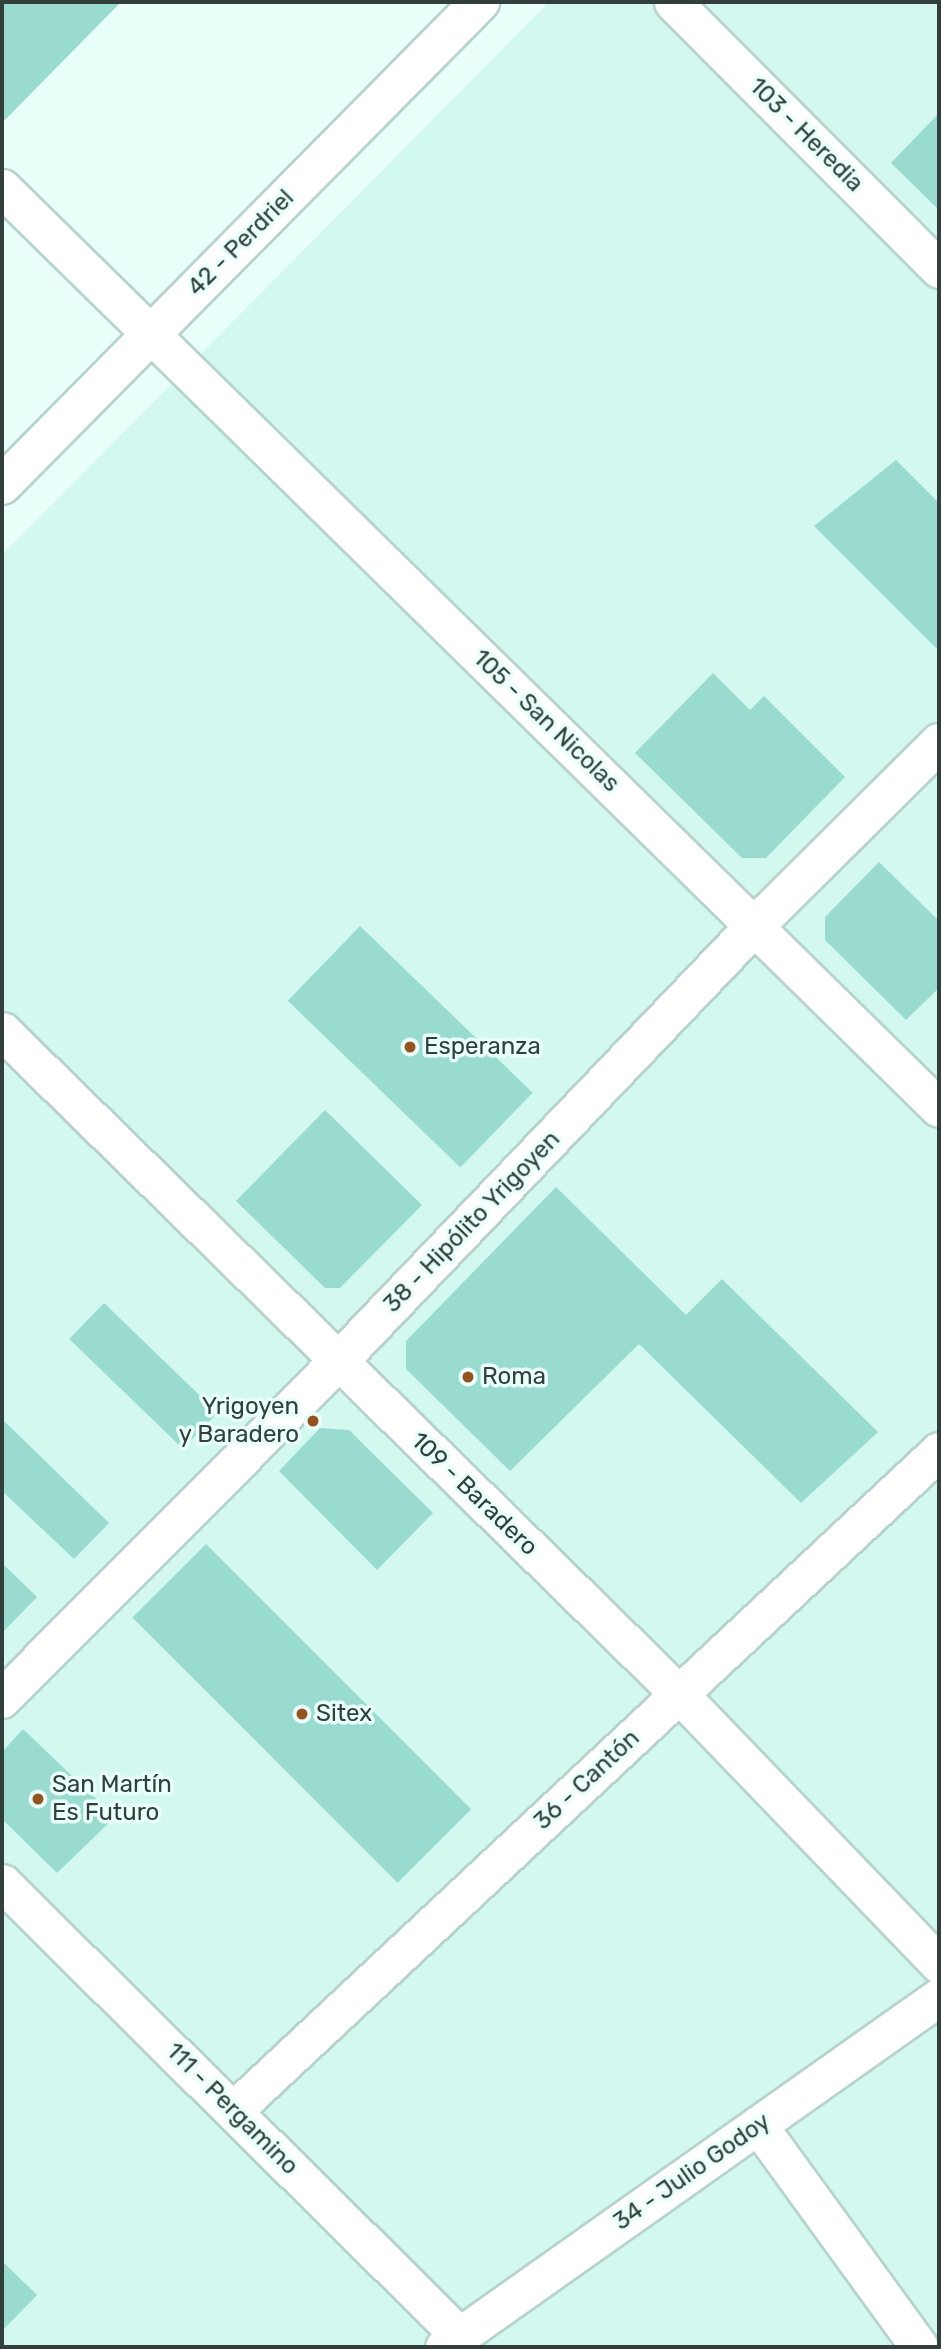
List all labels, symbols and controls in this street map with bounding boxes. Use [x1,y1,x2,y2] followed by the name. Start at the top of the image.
[743,72,869,198] street label: 103 - Heredia
[182,184,300,302] street label: 42 - Perdriel
[467,644,625,798] street label: 105 - San Nicolas
[424,1033,541,1061] place label: Esperanza
[402,1039,418,1055] marker: Esperanza
[378,1125,566,1319] street label: 38 - Hipólito Yrigoyen
[482,1363,546,1391] place label: Roma
[460,1369,476,1385] marker: Roma
[178,1393,299,1449] place label: Yrigoyen y Baradero
[305,1413,321,1429] marker: Yrigoyen y Baradero
[405,1426,543,1562] street label: 109 - Baradero
[316,1700,372,1728] place label: Sitex
[294,1706,310,1722] marker: Sitex
[528,1724,646,1836] street label: 36 - Cantón
[52,1771,172,1827] place label: San Martín Es Futuro
[30,1791,46,1807] marker: San Martín Es Futuro
[160,2037,304,2181] street label: 111 - Pergamino
[608,2107,776,2237] street label: 34 - Julio Godoy

